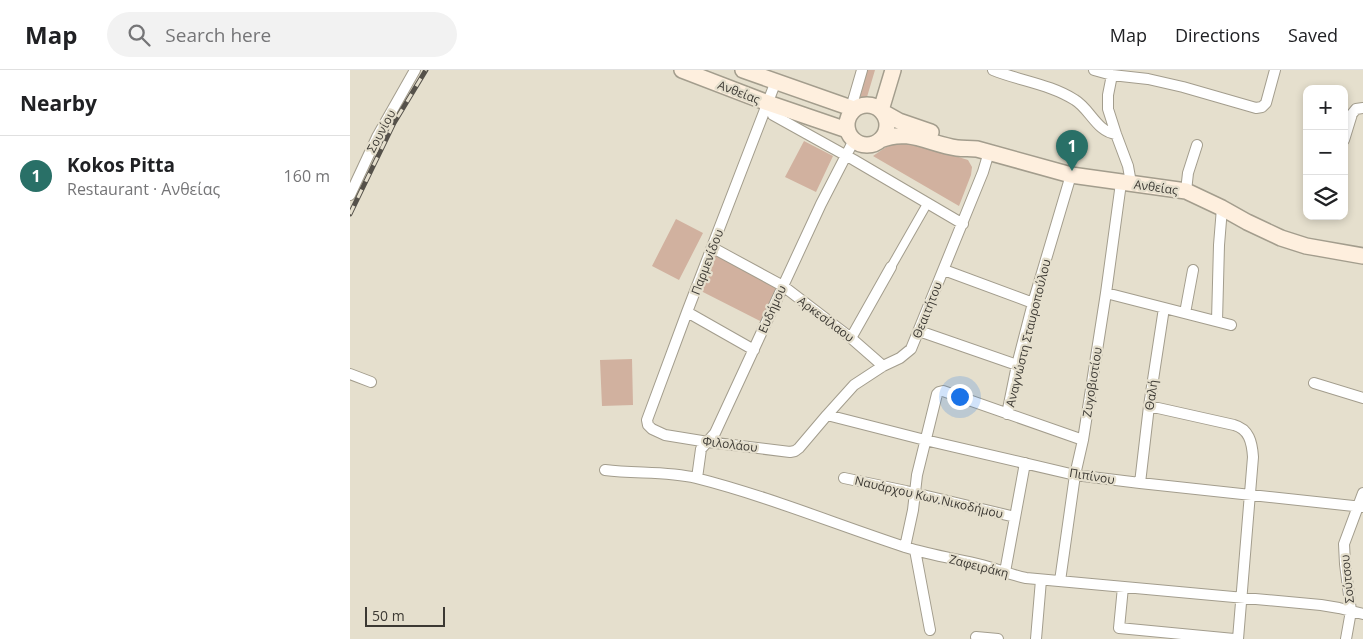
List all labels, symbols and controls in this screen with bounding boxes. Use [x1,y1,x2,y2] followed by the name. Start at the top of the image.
[107,12,457,57] search box
[25,18,77,51] text: Map
[125,21,153,49] icon: search
[165,22,271,48] text: Search here
[1110,23,1147,47] text: Map
[1175,23,1260,47] text: Directions
[1288,23,1338,47] text: Saved
[715,76,763,108] street label: Ανθείας
[1303,85,1348,220] map controls
[1303,85,1348,130] button: +
[20,89,97,117] text: Nearby
[363,107,399,155] street label: Σουνίου
[1056,130,1088,171] pin: 1
[1303,130,1348,175] button: −
[67,152,175,178] text: Kokos Pitta
[31,165,41,187] text: 1
[284,165,330,187] text: 160 m
[1303,175,1348,220] button: layers
[1133,176,1179,199] street label: Ανθείας
[67,178,220,200] text: Restaurant · Ανθείας
[687,227,727,297] street label: Παρμενίδου
[1001,257,1055,409] street label: Αναγνώστη Σταυροπούλου
[908,279,946,341] street label: Θεαιτήτου
[754,282,790,336] street label: Ευδήμου
[794,292,858,346] street label: Αρκεσίλαου
[1078,346,1106,418] street label: Ζυγοβιστίου
[1140,379,1162,411] street label: Θαλή
[947,384,973,410] your location
[701,432,759,456] street label: Φιλολάου
[1068,464,1116,488] street label: Πιπίνου
[853,472,1005,522] street label: Ναυάρχου Κων.Νικοδήμου
[947,550,1011,582] street label: Ζαφειράκη
[1336,554,1358,604] street label: Σούτσου
[365,604,445,627] scale bar
[372,606,405,625] text: 50 m

